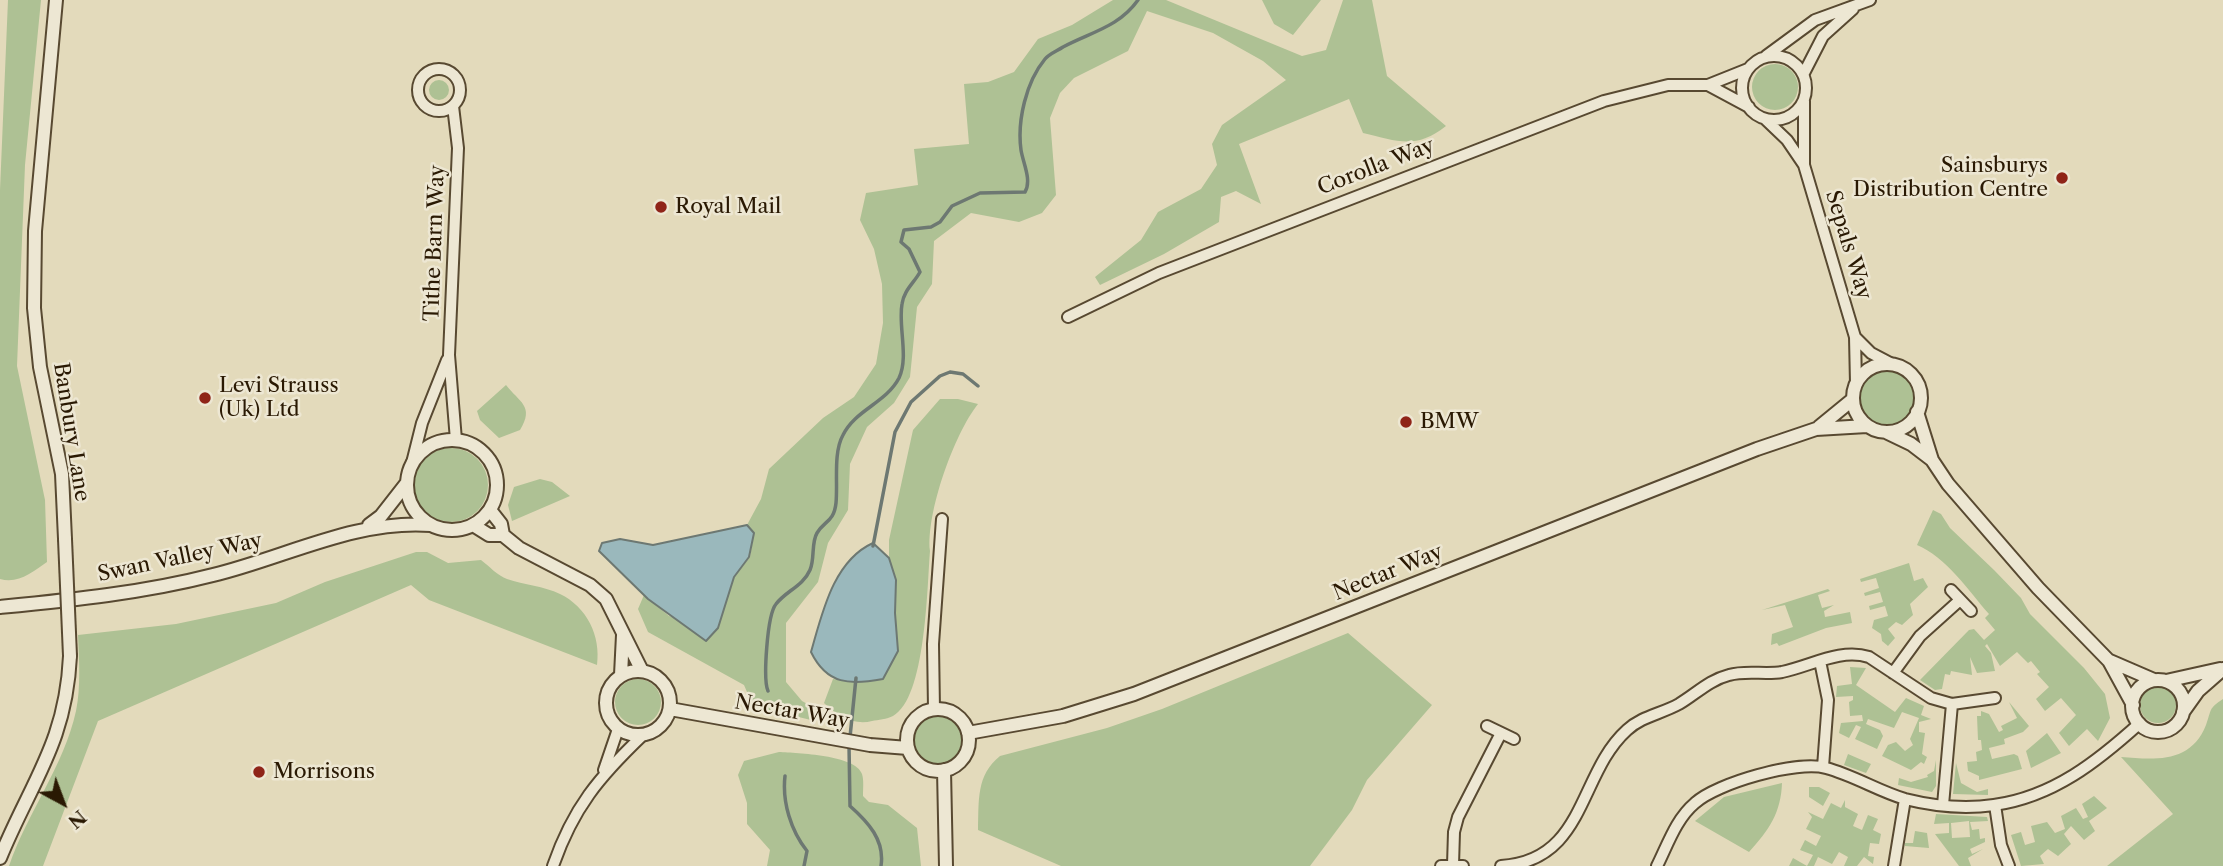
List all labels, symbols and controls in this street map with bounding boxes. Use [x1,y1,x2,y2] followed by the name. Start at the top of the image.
[1314,133,1438,201] street label: Corolla Way
[1853,153,2048,203] place label: Sainsburys Distribution Centre
[420,164,450,322] street label: Tithe Barn Way
[2054,170,2070,186] marker: Sainsburys Distribution Centre
[1819,187,1877,303] street label: Sepals Way
[675,194,781,220] place label: Royal Mail
[653,199,669,215] marker: Royal Mail
[48,361,94,503] street label: Banbury Lane
[219,373,339,423] place label: Levi Strauss (Uk) Ltd
[197,390,213,406] marker: Levi Strauss (Uk) Ltd
[1420,409,1479,435] place label: BMW
[1398,414,1414,430] marker: BMW
[95,528,265,588] street label: Swan Valley Way
[1330,540,1446,606] street label: Nectar Way
[733,690,851,734] street label: Nectar Way
[273,759,375,785] place label: Morrisons
[251,764,267,780] marker: Morrisons
[28,768,98,838] north arrow
[63,805,91,833] text: N

